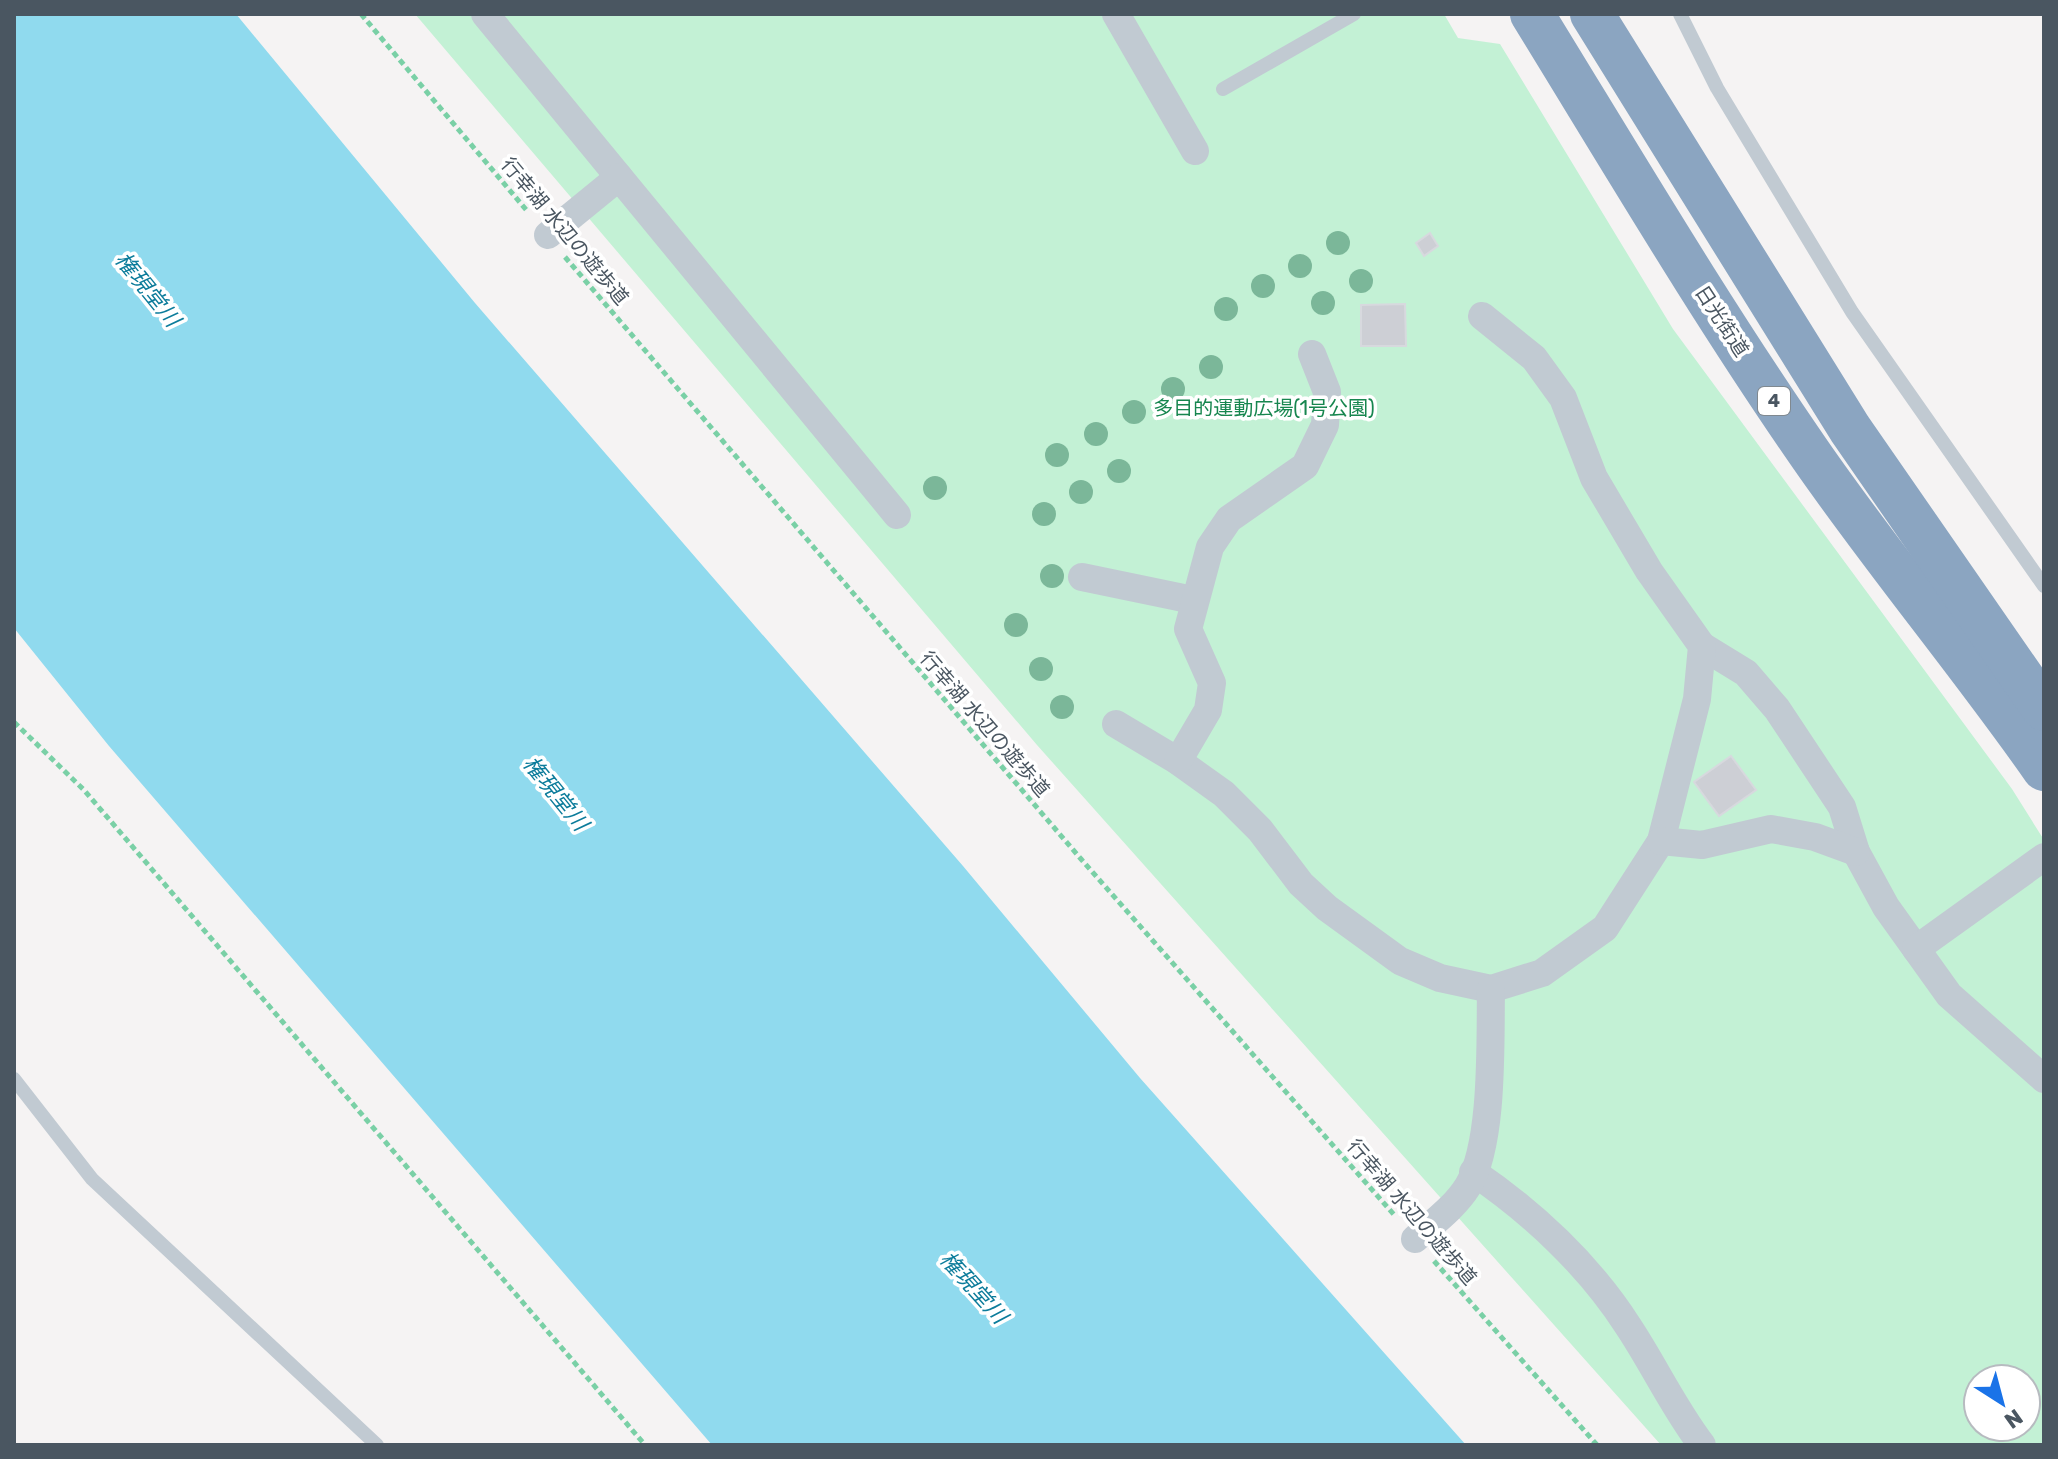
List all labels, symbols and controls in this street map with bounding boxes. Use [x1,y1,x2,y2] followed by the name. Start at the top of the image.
[496,152,634,310] street label: 行幸湖 水辺の遊歩道
[109,247,187,334] water label: 権現堂川
[1690,281,1754,361] street label: 日光街道
[1758,387,1790,415] road number: 4
[1153,396,1375,420] park label: 多目的運動広場(1号公園)
[915,646,1055,802] street label: 行幸湖 水辺の遊歩道
[517,751,595,838] water label: 権現堂川
[1342,1134,1482,1290] street label: 行幸湖 水辺の遊歩道
[934,1246,1014,1331] water label: 権現堂川
[1962,1363,2042,1443] north arrow
[1999,1403,2028,1434] text: N

